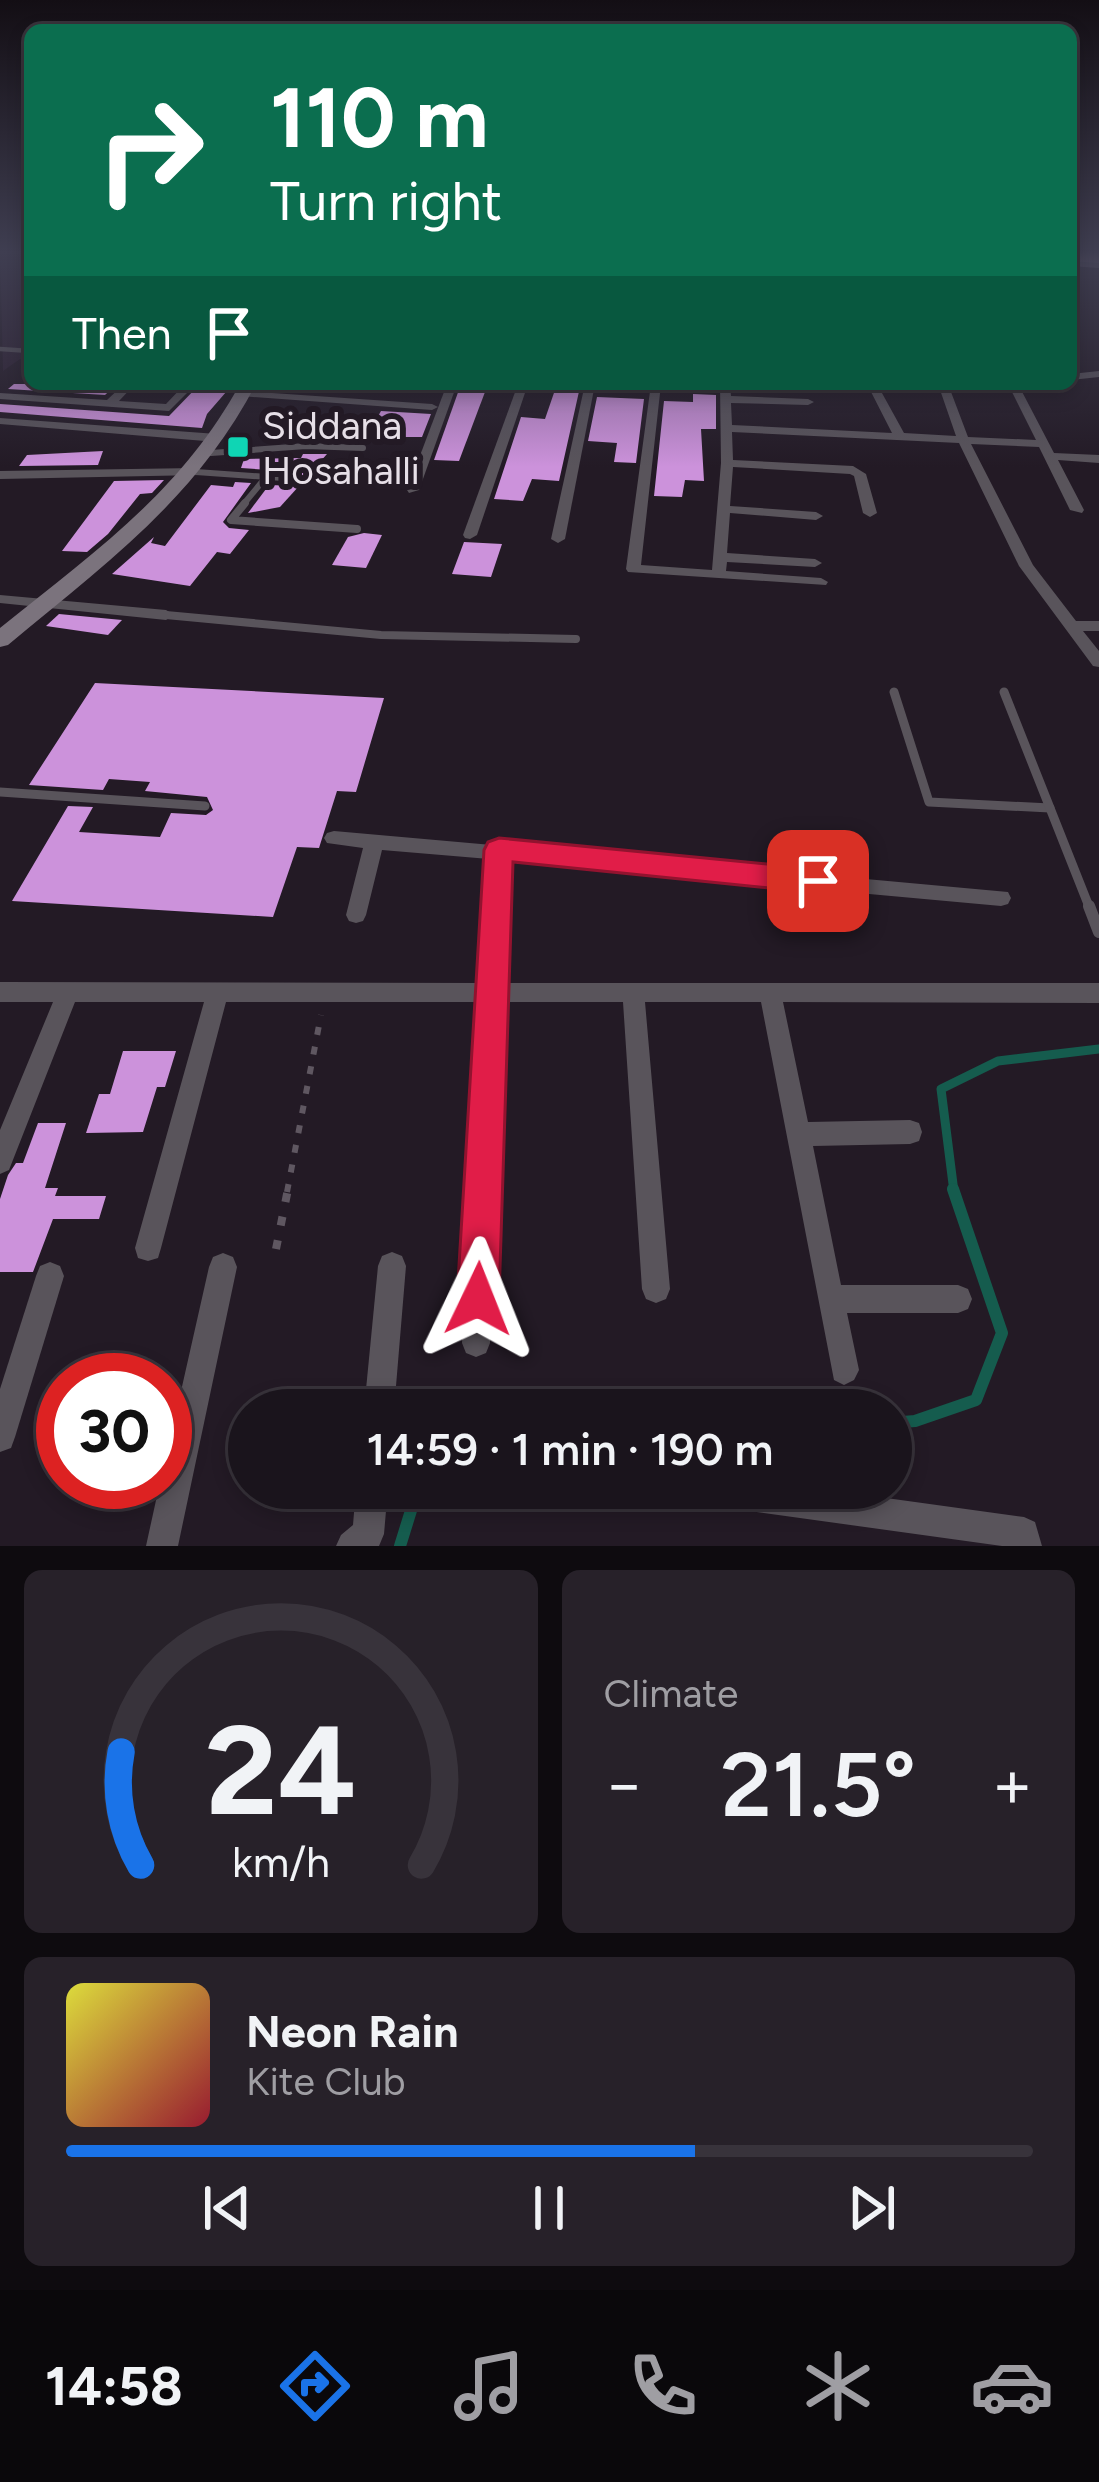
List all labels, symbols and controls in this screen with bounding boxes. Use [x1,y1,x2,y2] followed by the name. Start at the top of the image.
[270,67,489,168] text: 110 m
[72,72,228,228] icon: right
[270,169,502,234] text: Turn right
[196,300,262,366] icon: arrive
[72,306,172,360] text: Then
[262,402,420,494] place label: Siddana Hosahalli
[225,434,251,460] marker: Siddana Hosahalli
[767,830,869,932] pin
[785,848,851,914] icon: arrive
[415,1236,541,1362] position arrow
[36,1353,192,1509] speed limit sign: 30
[367,1422,773,1476] text: 14:59 · 1 min · 190 m
[604,1670,738,1717] text: Climate
[205,1695,356,1845] text: 24
[720,1730,916,1839] text: 21.5°
[604,1744,645,1824] text: −
[992,1744,1033,1824] text: +
[232,1835,330,1887] text: km/h
[246,2004,459,2058] text: Neon Rain
[246,2058,406,2105] text: Kite Club
[194,2175,260,2241] icon: previous
[516,2175,582,2241] icon: pause
[839,2175,905,2241] icon: next
[273,2344,357,2428] icon: directions
[447,2344,531,2428] icon: music
[621,2344,705,2428] icon: phone
[796,2344,880,2428] icon: climate
[970,2344,1054,2428] icon: car
[45,2354,183,2419] text: 14:58

